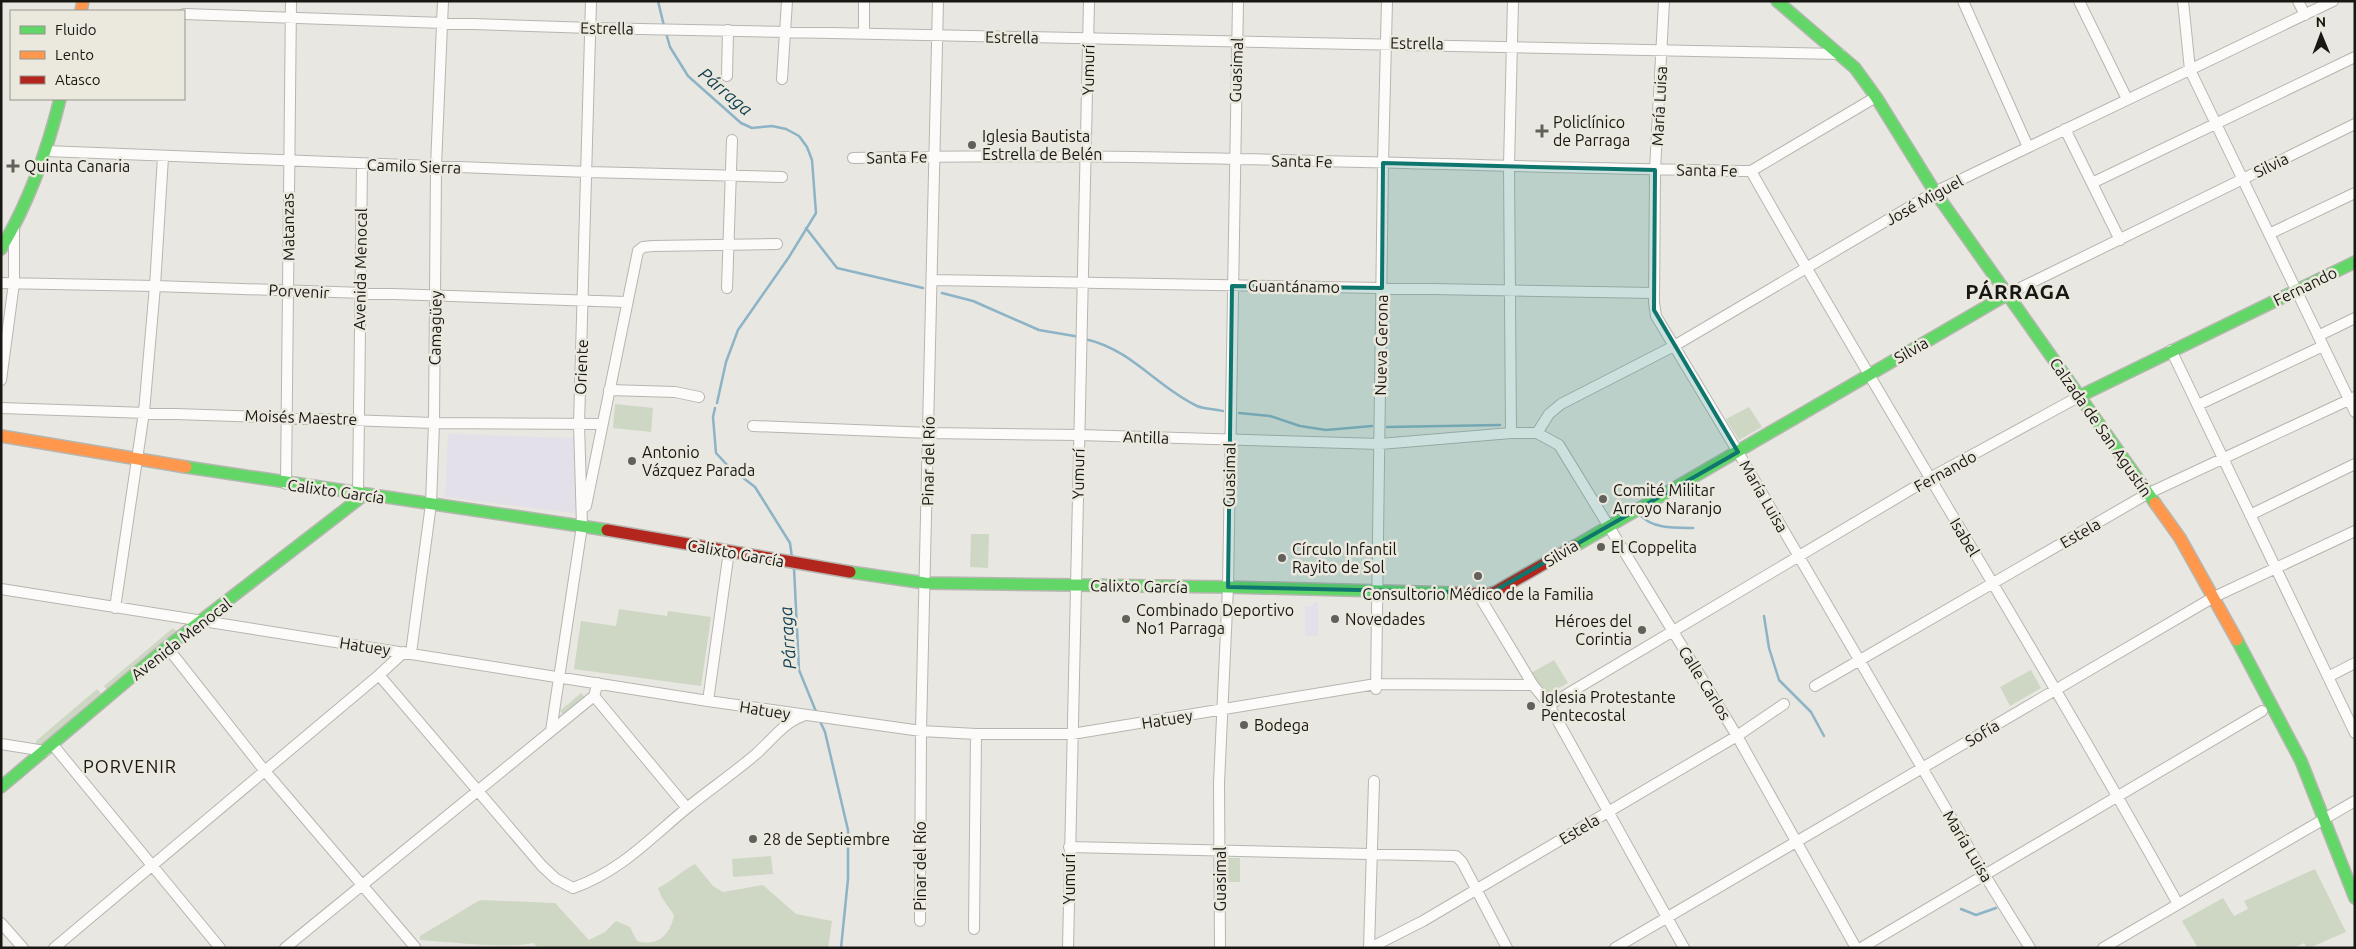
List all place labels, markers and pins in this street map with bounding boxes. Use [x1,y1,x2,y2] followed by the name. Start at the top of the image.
[1553,113,1630,149] place label: Policlínico de Parraga
[1535,124,1549,138] marker: Policlínico de Parraga
[982,127,1102,163] place label: Iglesia Bautista Estrella de Belén
[966,139,978,151] marker: Iglesia Bautista Estrella de Belén
[24,157,130,175] place label: Quinta Canaria
[6,159,20,173] marker: Quinta Canaria
[642,443,755,479] place label: Antonio Vázquez Parada
[626,455,638,467] marker: Antonio Vázquez Parada
[1613,481,1722,517] place label: Comité Militar Arroyo Naranjo
[1597,493,1609,505] marker: Comité Militar Arroyo Naranjo
[1611,538,1697,556] place label: El Coppelita
[1292,540,1397,576] place label: Círculo Infantil Rayito de Sol
[1595,541,1607,553] marker: El Coppelita
[1276,552,1288,564] marker: Círculo Infantil Rayito de Sol
[1472,570,1484,582] marker: Consultorio Médico de la Familia
[1362,585,1594,603] place label: Consultorio Médico de la Familia
[1136,601,1294,637] place label: Combinado Deportivo No1 Parraga
[1345,610,1425,628] place label: Novedades
[1555,612,1632,648] place label: Héroes del Corintia
[1120,613,1132,625] marker: Combinado Deportivo No1 Parraga
[1329,613,1341,625] marker: Novedades
[1636,624,1648,636] marker: Héroes del Corintia
[1541,688,1676,724] place label: Iglesia Protestante Pentecostal
[1525,700,1537,712] marker: Iglesia Protestante Pentecostal
[1254,716,1309,734] place label: Bodega
[1238,719,1250,731] marker: Bodega
[763,830,890,848] place label: 28 de Septiembre
[747,833,759,845] marker: 28 de Septiembre

